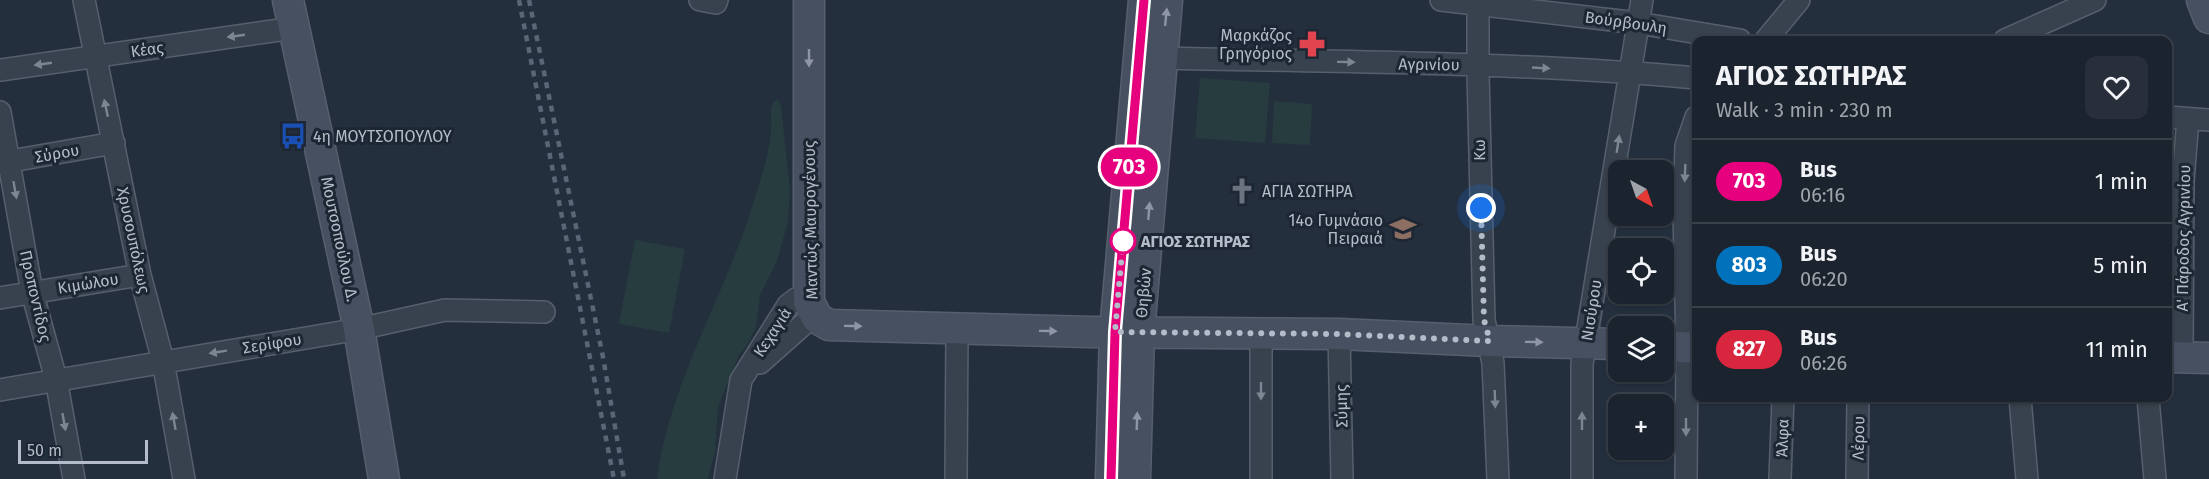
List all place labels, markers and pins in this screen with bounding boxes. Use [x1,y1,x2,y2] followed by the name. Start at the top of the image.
[1219,26,1293,63] place label: Μαρκάζος Γρηγόριος
[1297,29,1327,59] pharmacy icon: Μαρκάζος Γρηγόριος
[278,121,308,151] bus stop icon: 4η ΜΟΥΤΣΟΠΟΥΛΟΥ
[313,127,452,146] place label: 4η ΜΟΥΤΣΟΠΟΥΛΟΥ
[1227,176,1257,206] church icon: ΑΓΙΑ ΣΩΤΗΡΑ
[1262,182,1353,201] place label: ΑΓΙΑ ΣΩΤΗΡΑ
[1289,211,1383,248] place label: 14ο Γυμνάσιο Πειραιά
[1388,214,1418,244] school or university icon: 14ο Γυμνάσιο Πειραιά
[1110,228,1136,254] marker: ΑΓΙΟΣ ΣΩΤΗΡΑΣ
[1140,232,1250,251] place label: ΑΓΙΟΣ ΣΩΤΗΡΑΣ

